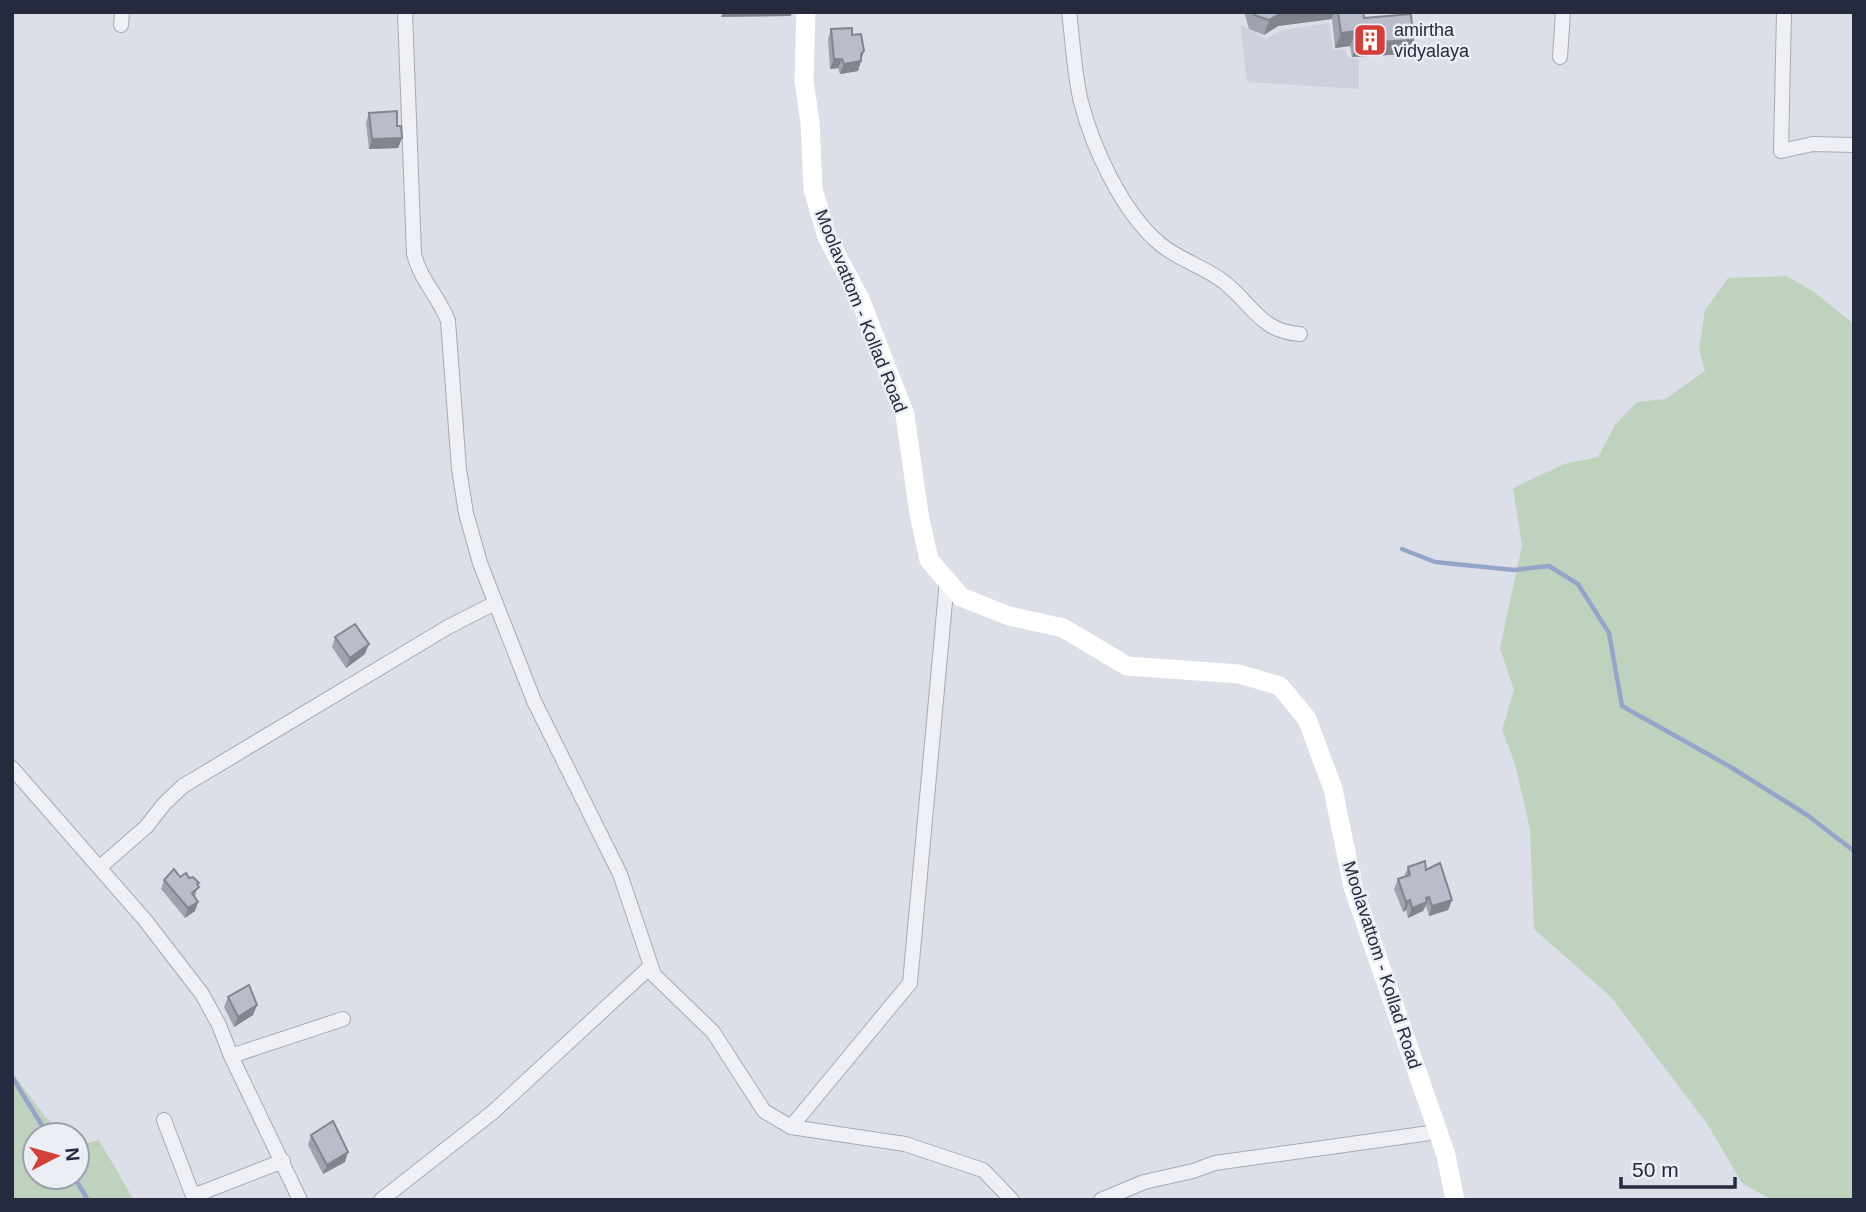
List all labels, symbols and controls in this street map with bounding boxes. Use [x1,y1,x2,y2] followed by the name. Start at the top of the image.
[1394,20,1470,61] place label: amirtha vidyalaya
[1351,21,1389,59] building icon: amirtha vidyalaya
[811,207,911,415] street label: Moolavattom - Kollad Road
[1339,859,1425,1071] street label: Moolavattom - Kollad Road
[21,1121,91,1191] north arrow
[61,1146,84,1162] text: N
[1621,1146,1735,1190] scale bar
[1632,1158,1679,1181] text: 50 m

